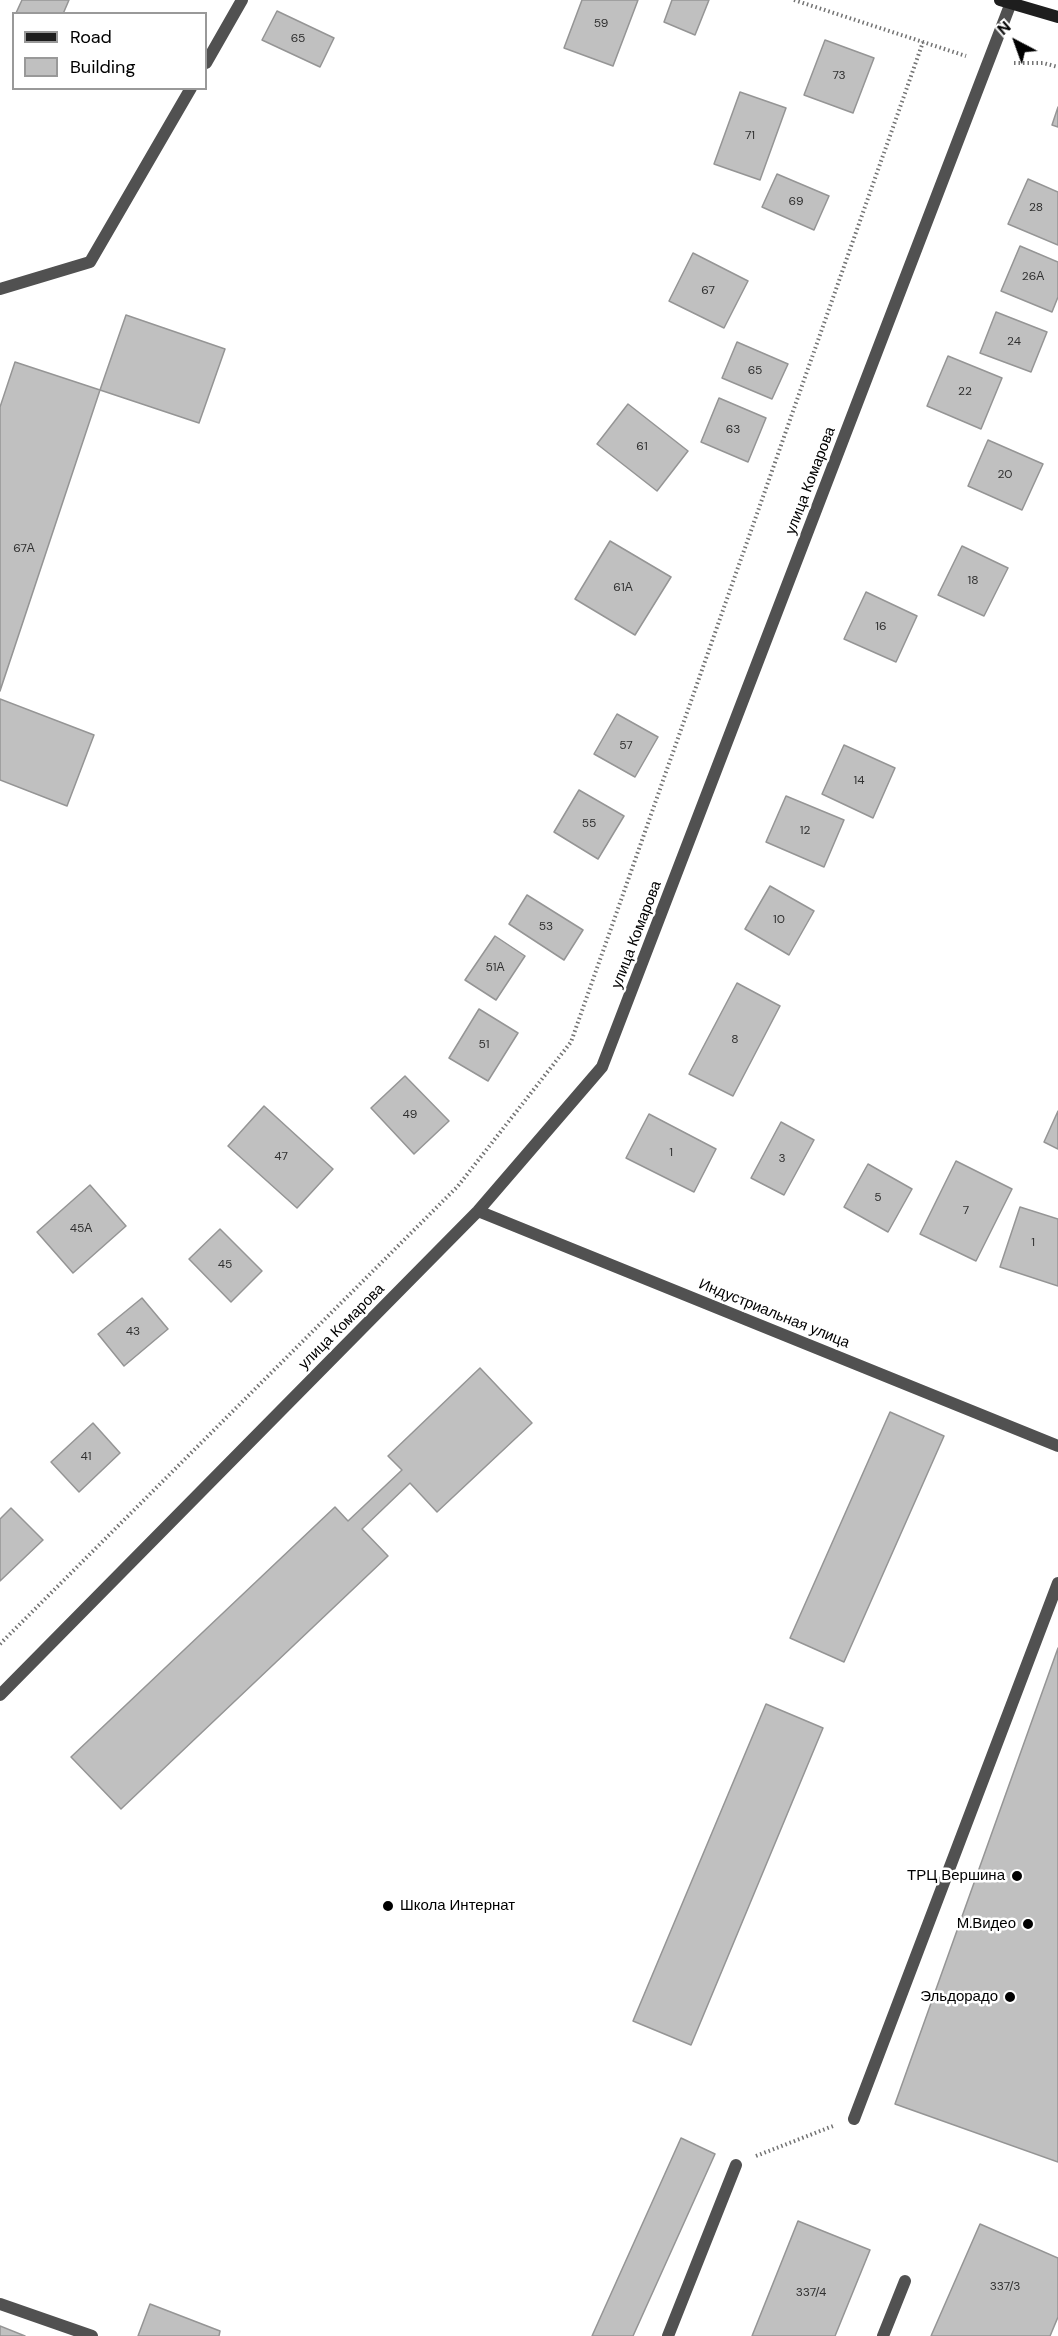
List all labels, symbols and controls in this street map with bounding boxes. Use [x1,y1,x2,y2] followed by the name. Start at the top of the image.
[12,12,207,90] legend
[986,12,1046,72] north arrow
[993,16,1015,40] text: N
[594,17,608,31] house number: 59
[70,25,112,49] text: Road
[291,32,305,46] house number: 65
[70,55,135,79] text: Building
[832,69,846,83] house number: 73
[745,129,755,143] house number: 71
[789,195,803,209] house number: 69
[1029,201,1043,215] house number: 28
[1022,270,1044,284] house number: 26А
[701,284,715,298] house number: 67
[1007,335,1021,349] house number: 24
[748,364,762,378] house number: 65
[958,385,972,399] house number: 22
[726,423,740,437] house number: 63
[782,425,840,537] street label: улица Комарова
[636,440,648,454] house number: 61
[998,468,1012,482] house number: 20
[13,542,35,556] house number: 67А
[967,574,979,588] house number: 18
[613,581,633,595] house number: 61А
[875,620,887,634] house number: 16
[619,739,633,753] house number: 57
[853,774,865,788] house number: 14
[582,817,596,831] house number: 55
[800,824,810,838] house number: 12
[608,879,666,991] street label: улица Комарова
[773,913,785,927] house number: 10
[539,920,553,934] house number: 53
[485,961,505,975] house number: 51А
[731,1033,739,1047] house number: 8
[478,1038,490,1052] house number: 51
[403,1108,417,1122] house number: 49
[669,1146,673,1160] house number: 1
[274,1150,288,1164] house number: 47
[778,1152,786,1166] house number: 3
[874,1191,882,1205] house number: 5
[963,1204,969,1218] house number: 7
[70,1222,92,1236] house number: 45А
[1031,1236,1035,1250] house number: 1
[218,1258,232,1272] house number: 45
[696,1275,852,1353] street label: Индустриальная улица
[295,1280,389,1374] street label: улица Комарова
[126,1325,140,1339] house number: 43
[80,1450,92,1464] house number: 41
[907,1867,1005,1885] place label: ТРЦ Вершина
[1010,1869,1024,1883] marker: ТРЦ Вершина
[400,1897,515,1915] place label: Школа Интернат
[381,1899,395,1913] marker: Школа Интернат
[957,1915,1016,1933] place label: М.Видео
[1021,1917,1035,1931] marker: М.Видео
[920,1988,998,2006] place label: Эльдорадо
[1003,1990,1017,2004] marker: Эльдорадо
[990,2280,1020,2294] house number: 337/3
[796,2286,826,2300] house number: 337/4

